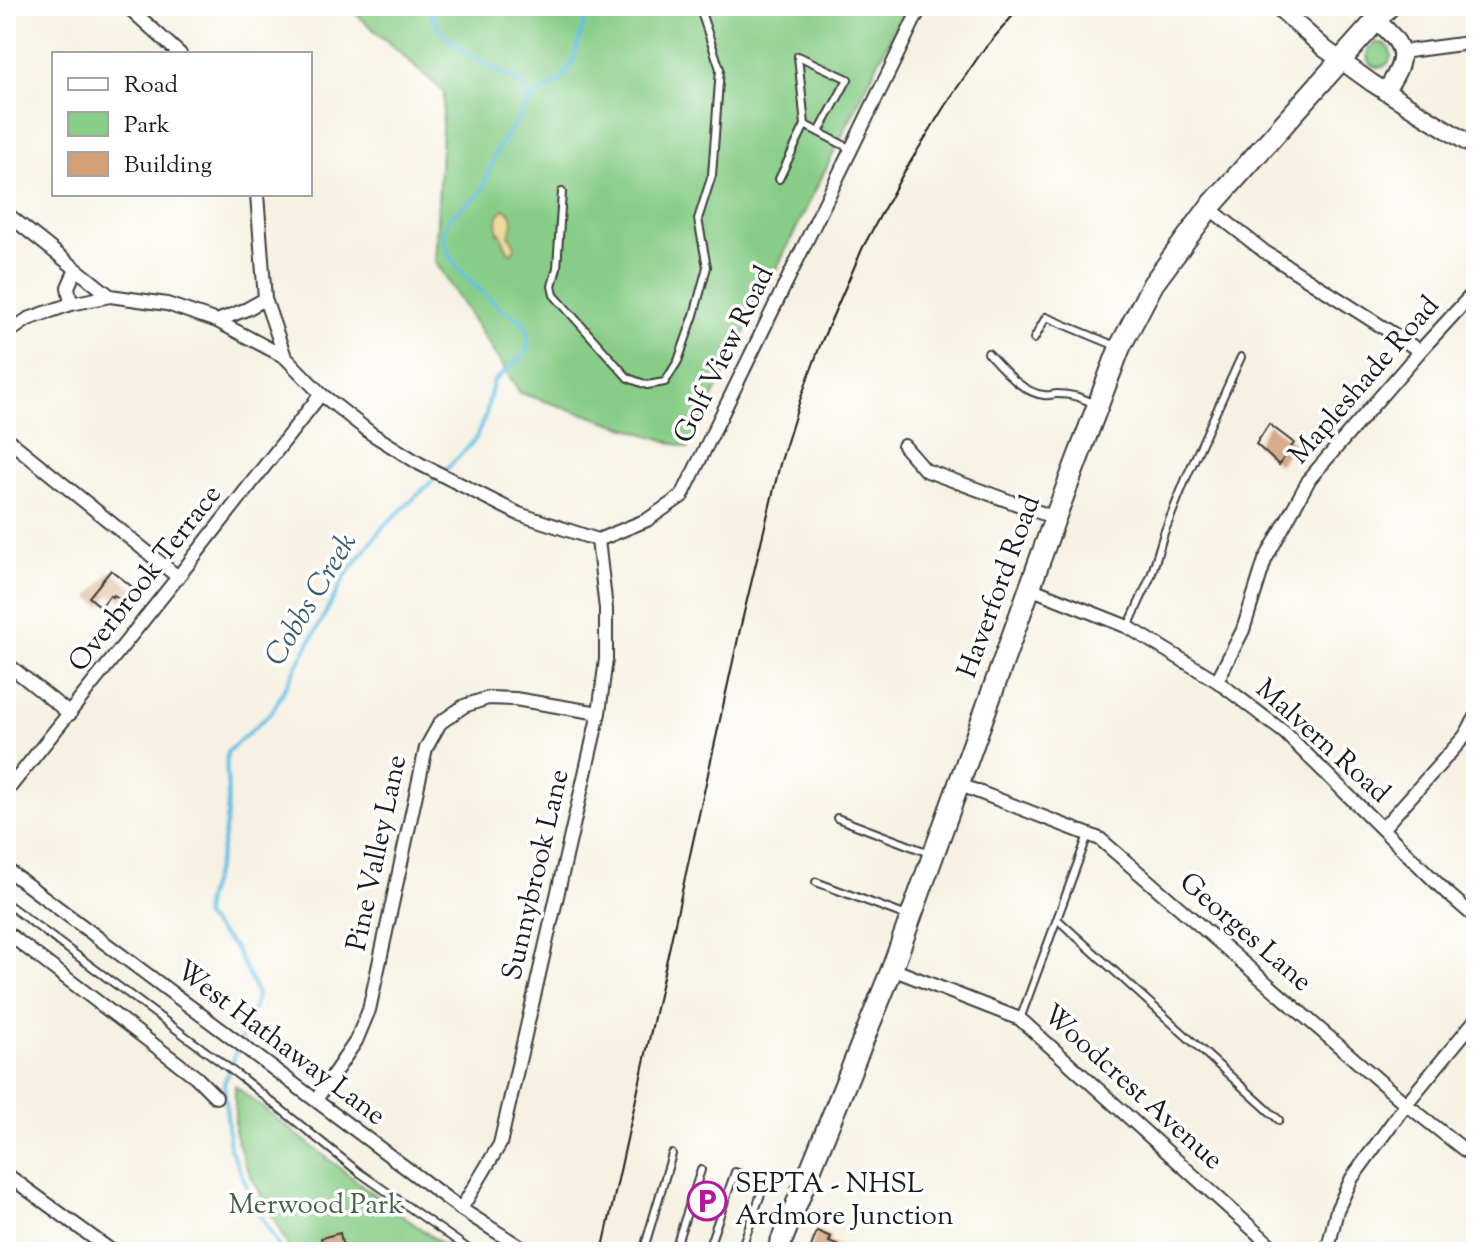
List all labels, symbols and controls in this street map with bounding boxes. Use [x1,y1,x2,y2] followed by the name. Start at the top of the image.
[52,52,312,196] legend
[124,69,178,103] text: Road
[124,109,170,143] text: Park
[124,149,213,183] text: Building
[665,259,785,450] street label: Golf View Road
[1280,288,1450,474] street label: Mapleshade Road
[60,477,232,681] street label: Overbrook Terrace
[948,490,1052,684] street label: Haverford Road
[255,525,369,675] water label: Cobbs Creek
[1246,671,1398,814] street label: Malvern Road
[338,751,418,955] street label: Pine Valley Lane
[493,766,581,984] street label: Sunnybrook Lane
[1170,864,1320,1002] street label: Georges Lane
[167,952,393,1136] street label: West Hathaway Lane
[1033,996,1231,1180] street label: Woodcrest Avenue
[735,1165,954,1237] place label: SEPTA - NHSL Ardmore Junction
[686,1180,728,1222] parking icon: SEPTA - NHSL Ardmore Junction
[229,1186,403,1226] park label: Merwood Park

